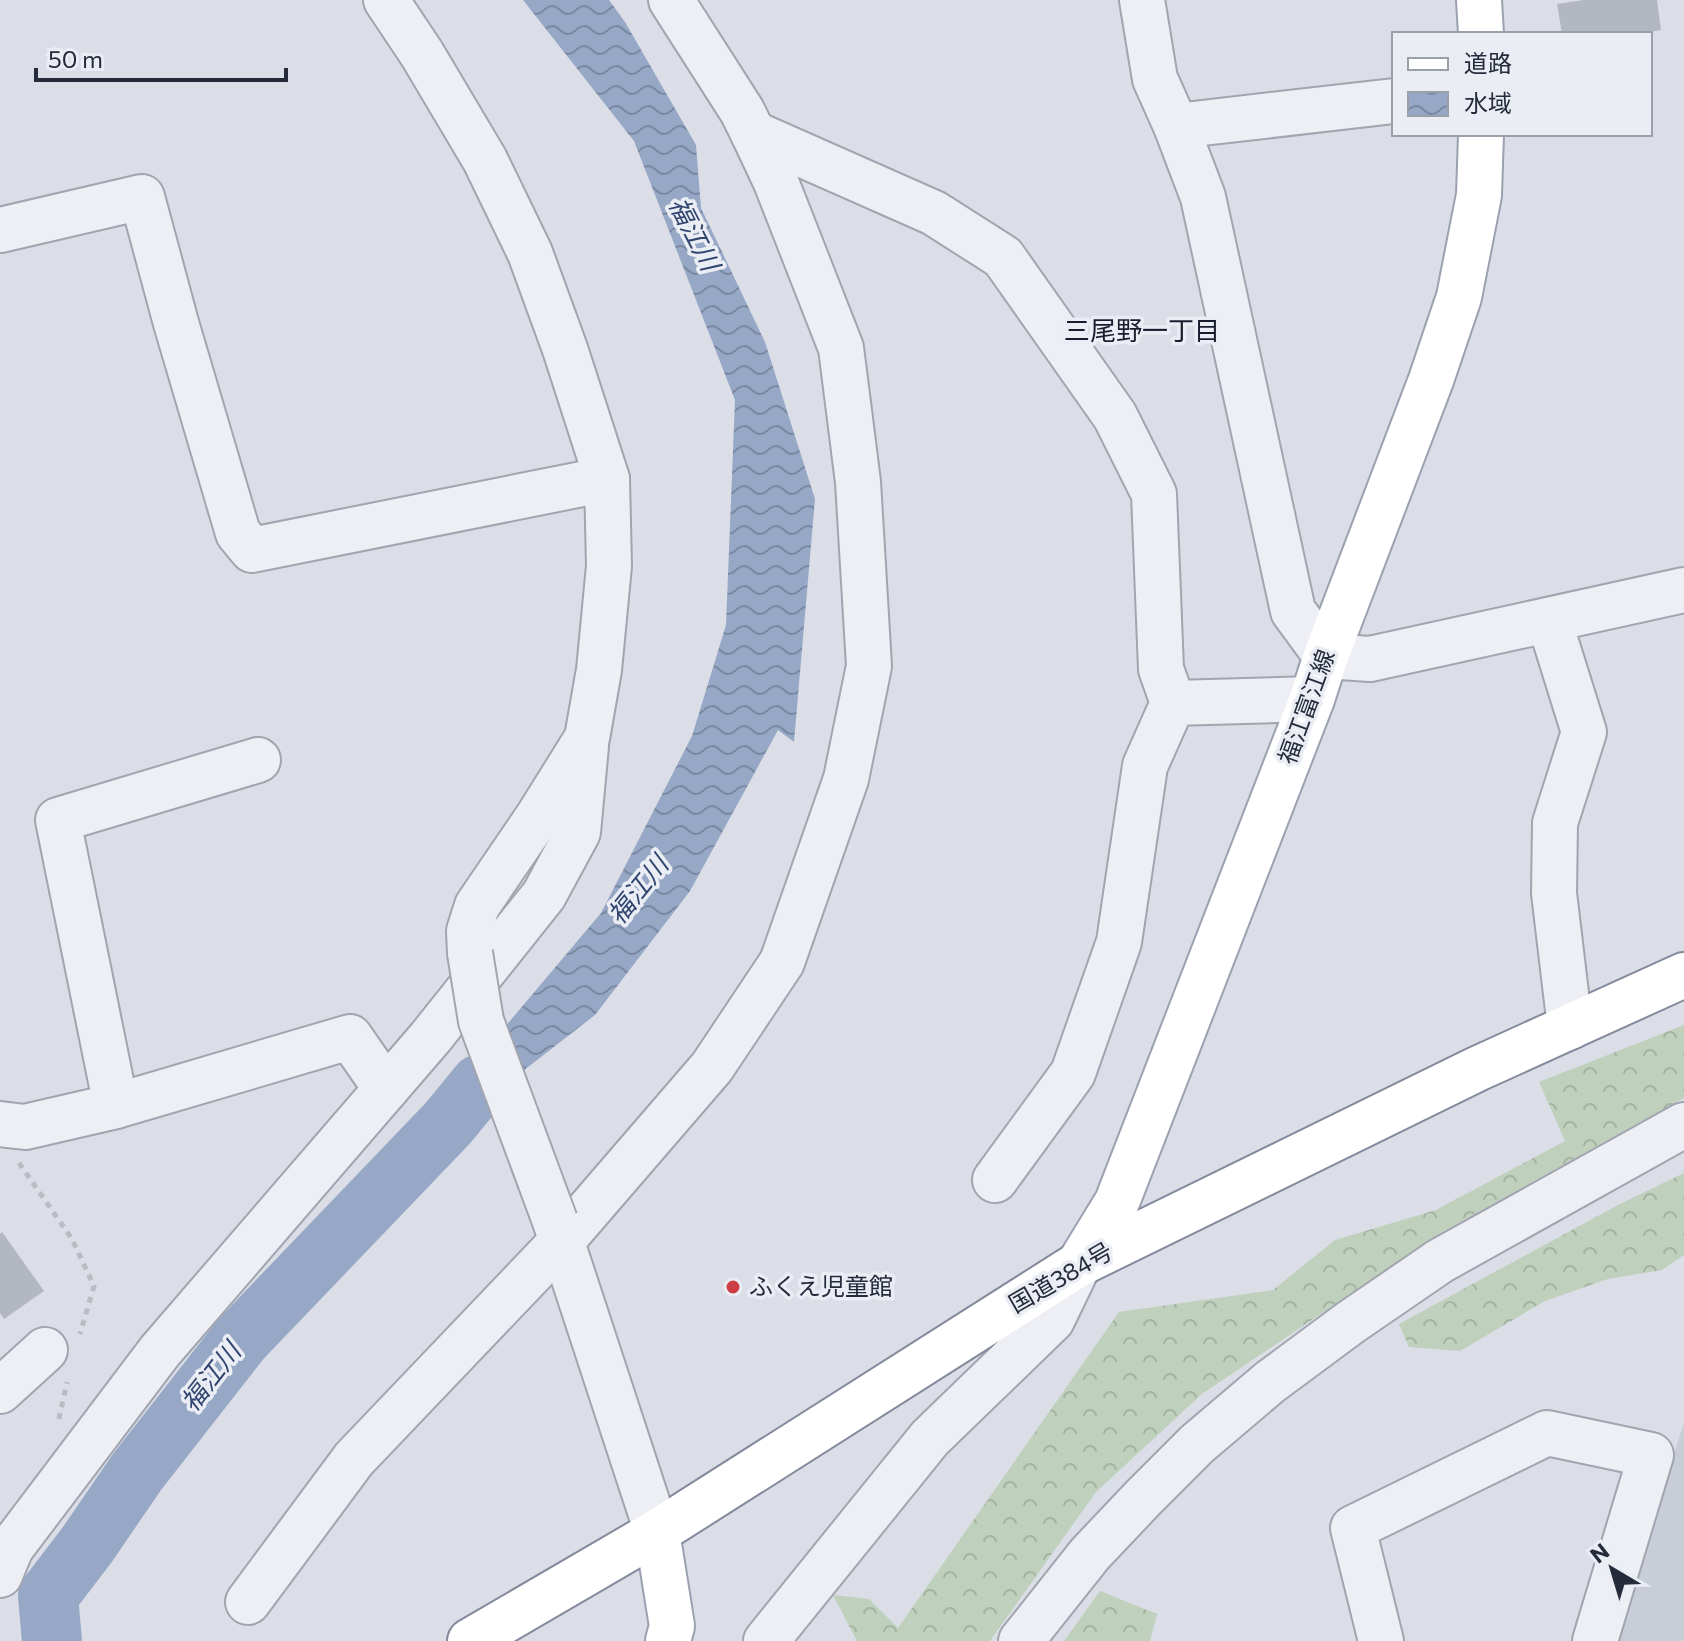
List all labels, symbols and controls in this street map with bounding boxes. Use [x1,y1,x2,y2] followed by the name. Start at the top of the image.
[36,32,286,82] scale bar
[1392,32,1652,136] legend
[48,44,103,73] text: 50 m
[1464,48,1512,77] text: 道路
[1464,88,1512,117] text: 水域
[664,192,728,278] water label: 福江川
[1064,314,1220,345] district label: 三尾野一丁目
[1271,645,1340,768] street label: 福江富江線
[600,847,675,929] water label: 福江川
[1003,1235,1117,1318] street label: 国道384号
[749,1271,893,1300] place label: ふくえ児童館
[724,1278,742,1296] marker: ふくえ児童館
[174,1333,248,1416] water label: 福江川
[1572,1529,1652,1609] north arrow
[1585,1537,1614,1569] text: N

